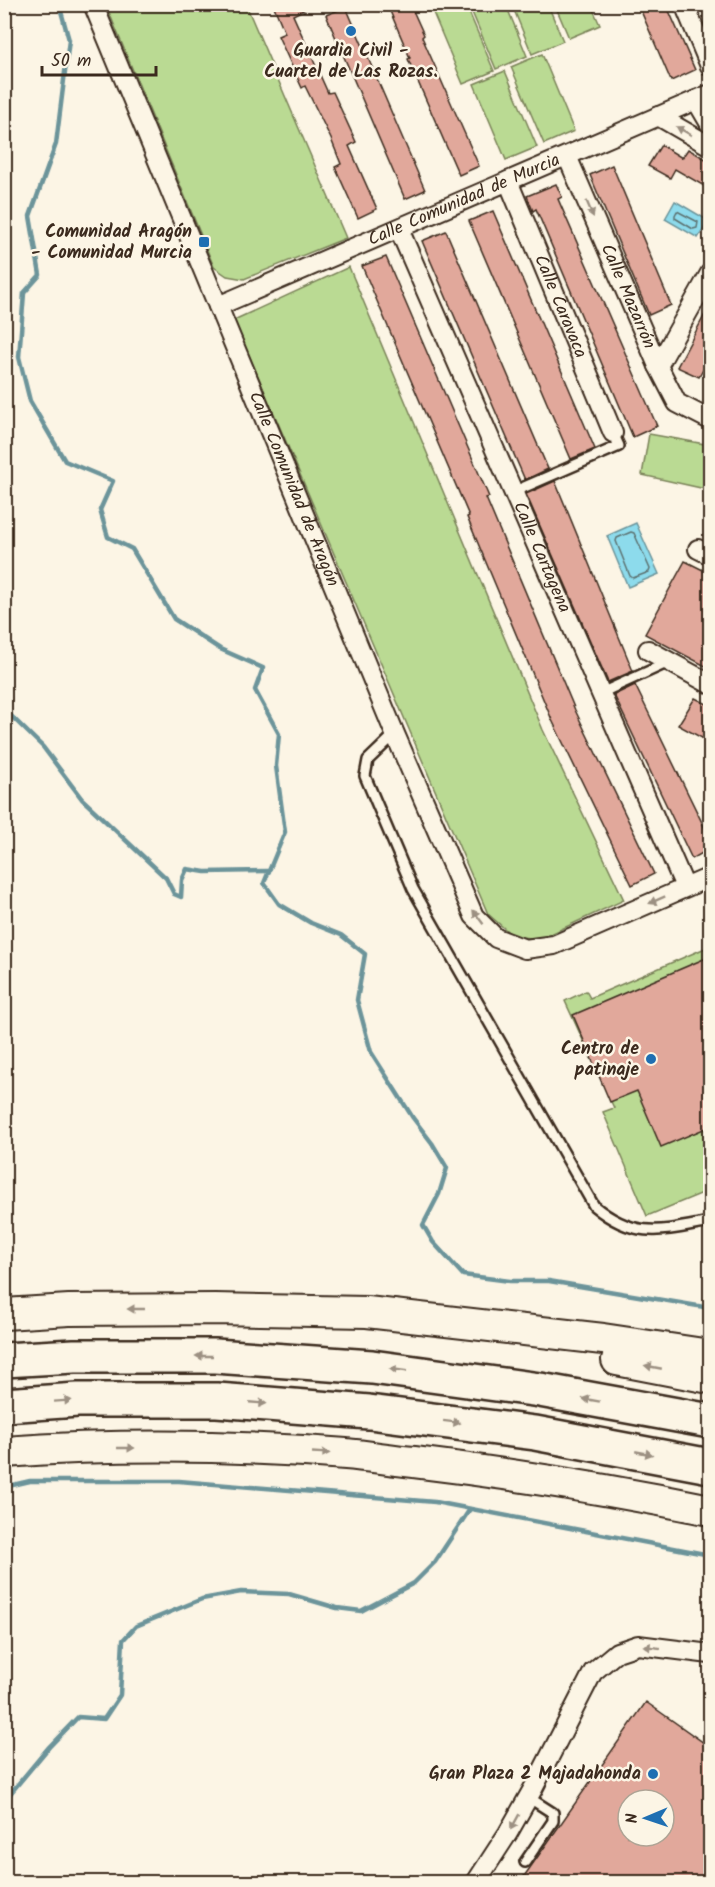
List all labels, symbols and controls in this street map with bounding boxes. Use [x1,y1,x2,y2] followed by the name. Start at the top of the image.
[344,24,358,38] marker: Guardia Civil - Cuartel de Las Rozas.
[264,37,438,87] place label: Guardia Civil - Cuartel de Las Rozas.
[42,39,156,77] scale bar
[51,47,91,76] text: 50 m
[675,126,692,136] one-way arrow
[363,146,565,254] street label: Calle Comunidad de Murcia
[586,201,595,218] one-way arrow
[31,218,192,268] place label: Comunidad Aragón - Comunidad Murcia
[197,235,211,249] marker: Comunidad Aragón - Comunidad Murcia
[592,239,663,354] street label: Calle Mazarrón
[526,250,595,363] street label: Calle Caravaca
[240,387,347,591] street label: Calle Comunidad de Aragón
[505,497,579,618] street label: Calle Cartagena
[647,895,665,905] one-way arrow
[472,910,484,926] one-way arrow
[561,1035,639,1085] place label: Centro de patinaje
[644,1052,658,1066] marker: Centro de patinaje
[126,1304,145,1314] one-way arrow
[194,1351,213,1361] one-way arrow
[643,1362,662,1371] one-way arrow
[389,1366,408,1375] one-way arrow
[581,1395,600,1404] one-way arrow
[53,1397,72,1406] one-way arrow
[248,1398,267,1408] one-way arrow
[442,1417,461,1427] one-way arrow
[116,1443,135,1453] one-way arrow
[311,1448,330,1457] one-way arrow
[635,1449,654,1458] one-way arrow
[643,1642,662,1651] one-way arrow
[429,1760,641,1789] place label: Gran Plaza 2 Majadahonda
[646,1767,660,1781] marker: Gran Plaza 2 Majadahonda
[616,1788,676,1848] north arrow
[510,1813,520,1830] one-way arrow
[620,1813,645,1824] text: N

